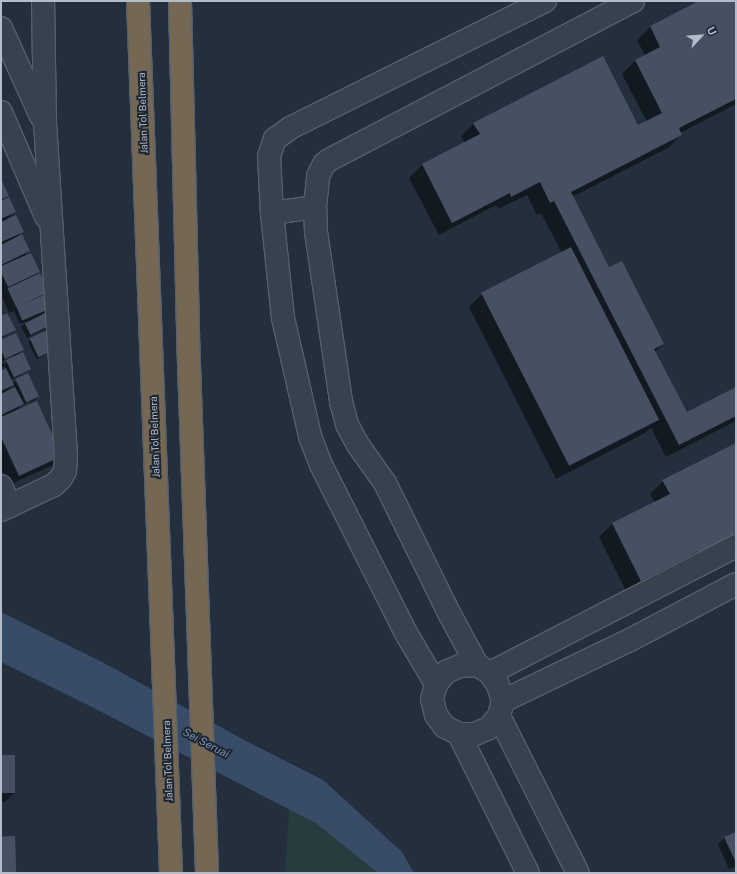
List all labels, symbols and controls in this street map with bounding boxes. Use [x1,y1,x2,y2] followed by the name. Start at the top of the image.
[681,16,721,56] north arrow
[705,25,719,37] text: U
[136,72,150,154] street label: Jalan Tol Belmera
[148,396,162,478] street label: Jalan Tol Belmera
[161,720,175,802] street label: Jalan Tol Belmera
[181,725,231,761] water label: Sei Seruai

